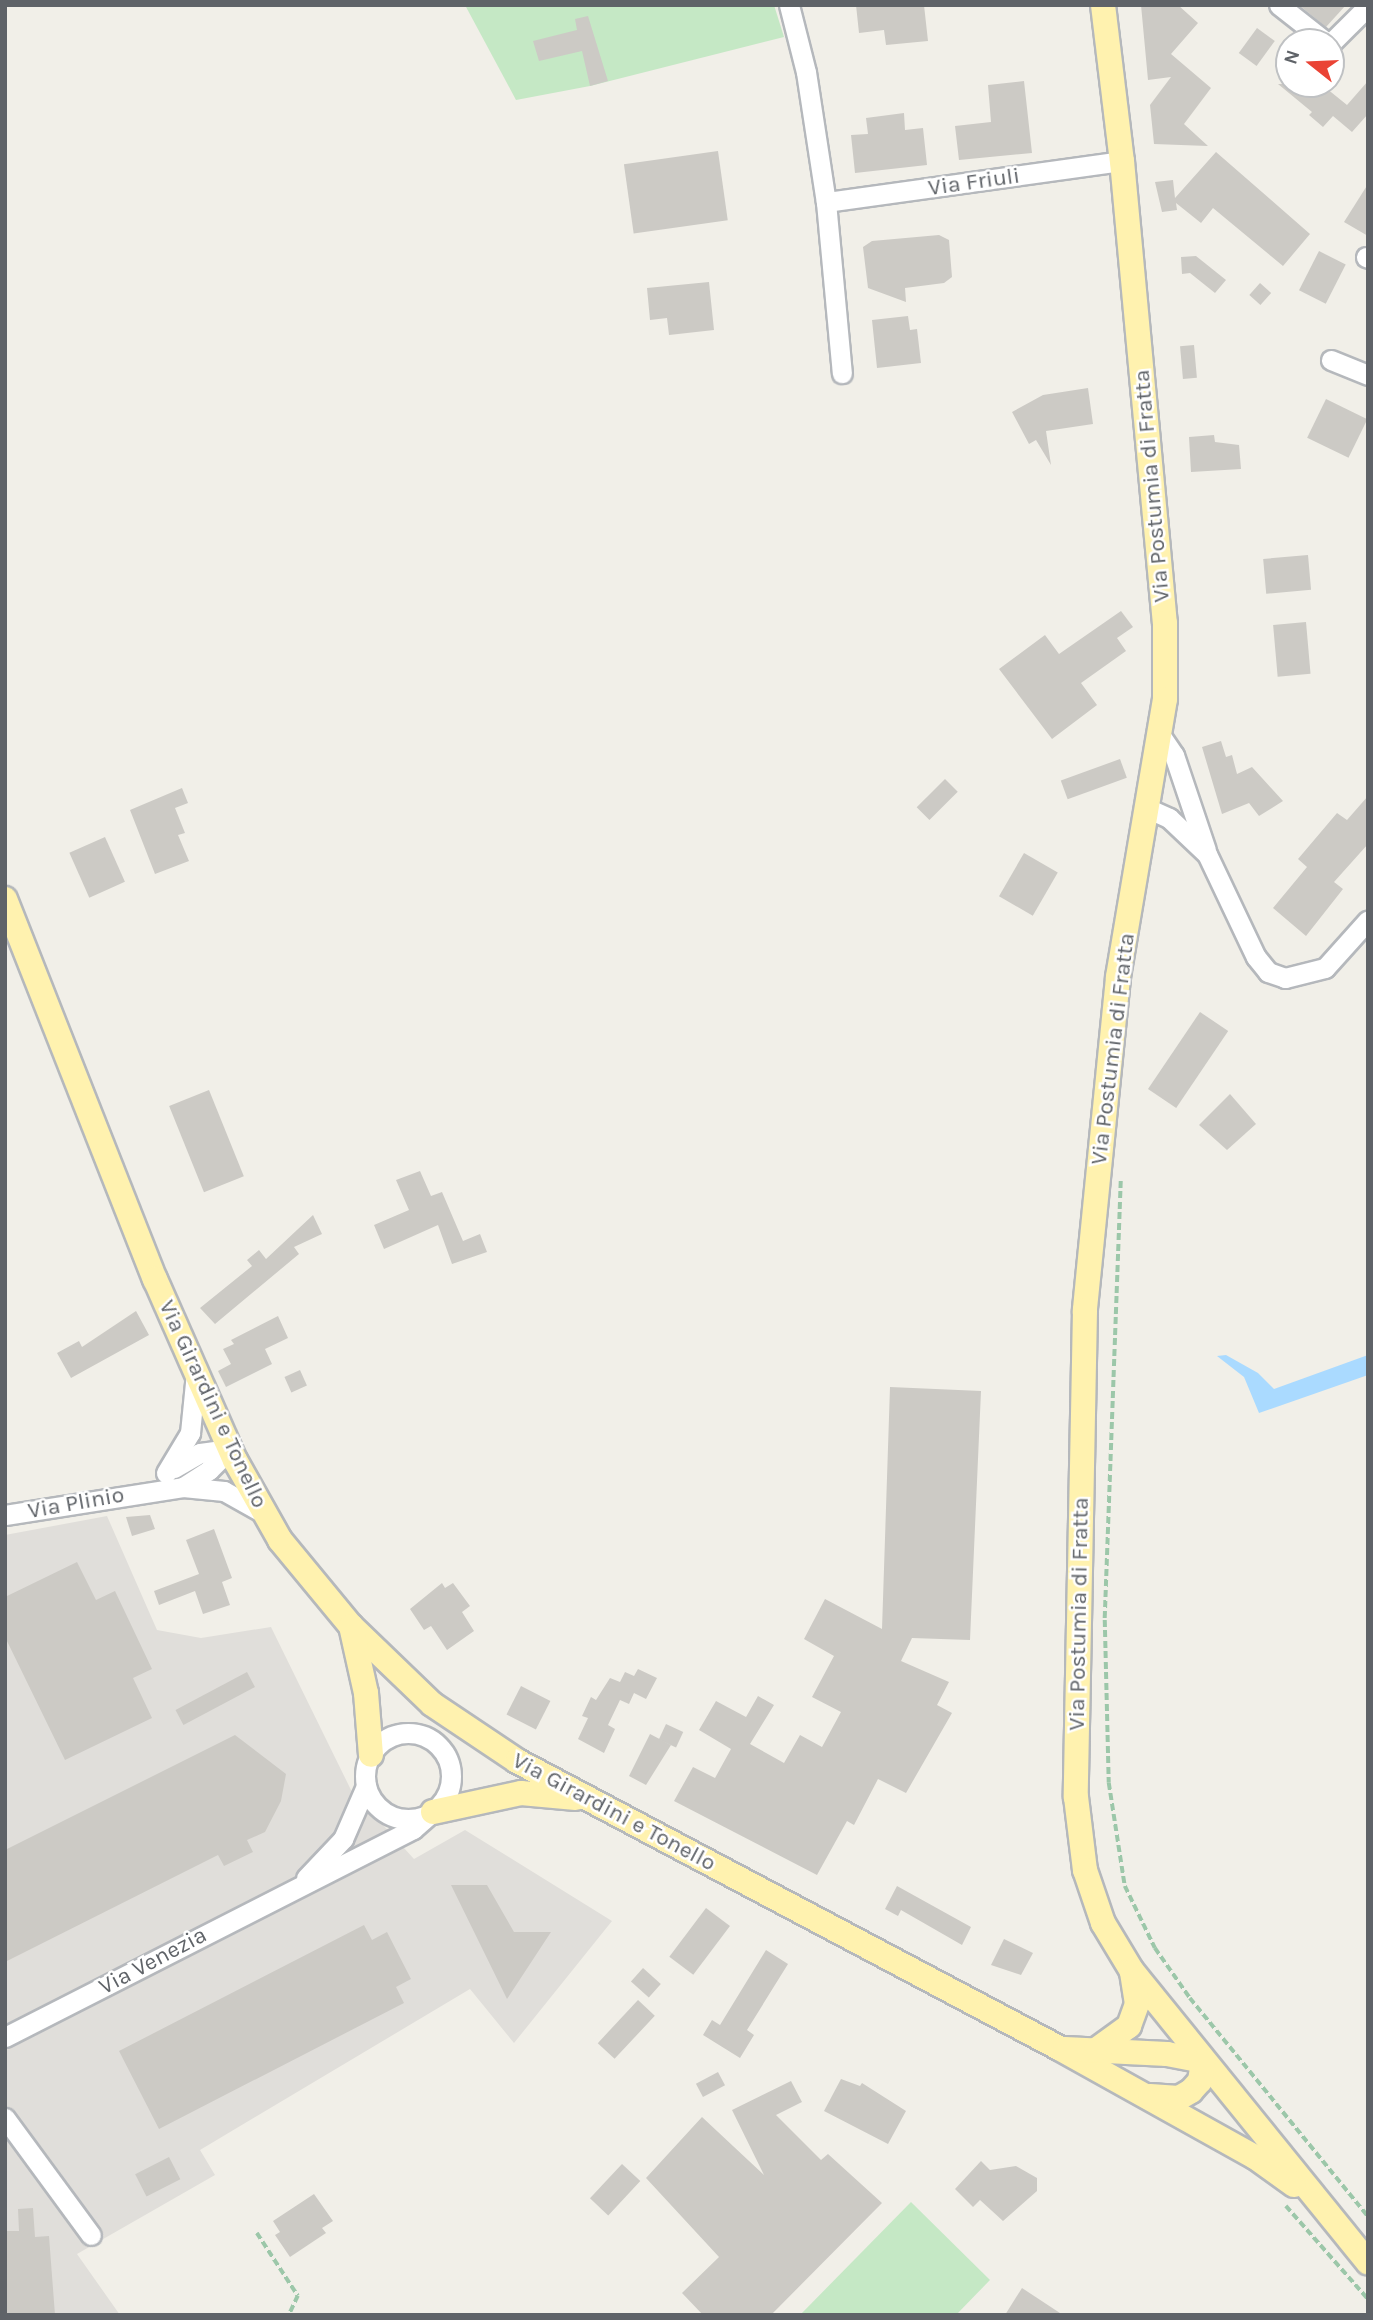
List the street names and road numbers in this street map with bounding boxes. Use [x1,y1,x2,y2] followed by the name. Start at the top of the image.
[926,162,1022,202] street label: Via Friuli
[1128,369,1176,603] street label: Via Postumia di Fratta
[1085,932,1141,1166] street label: Via Postumia di Fratta
[153,1296,273,1512] street label: Via Girardini e Tonello
[26,1481,126,1525] street label: Via Plinio
[1063,1497,1095,1731] street label: Via Postumia di Fratta
[508,1747,720,1877] street label: Via Girardini e Tonello
[94,1921,212,2001] street label: Via Venezia

